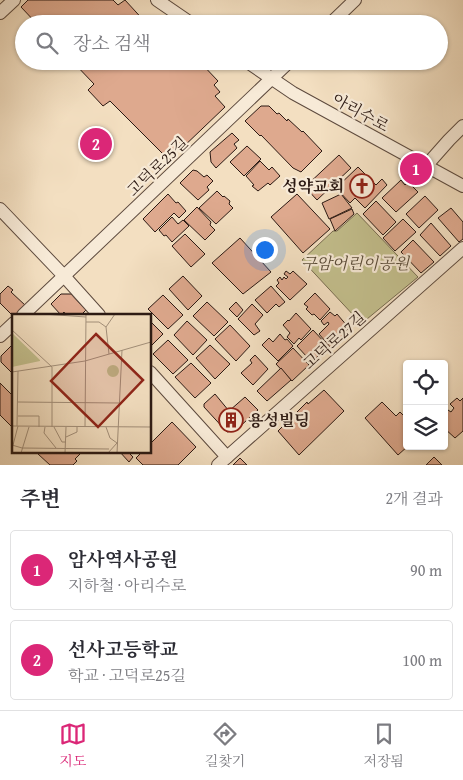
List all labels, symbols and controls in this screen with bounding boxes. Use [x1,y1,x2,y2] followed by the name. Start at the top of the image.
[15,15,448,70] search box
[33,29,61,57] icon: search
[73,29,151,57] text: 장소 검색
[328,87,394,138] street label: 아리수로
[80,125,112,163] pin: 2
[121,131,193,201] street label: 고덕로25길
[400,150,432,188] pin: 1
[349,173,375,199] church icon: 성약교회
[282,174,344,198] place label: 성약교회
[252,237,278,263] your location
[301,251,411,275] park label: 구암어린이공원
[297,305,371,375] street label: 고덕로27길
[12,314,151,452] inset map
[403,360,448,450] map controls
[403,360,448,405] button: locate
[403,405,448,450] button: layers
[218,407,244,433] building icon: 용성빌딩
[248,408,310,432] place label: 용성빌딩
[20,483,61,514] text: 주변
[385,486,443,510] text: 2개 결과
[68,545,178,573] text: 암사역사공원
[33,558,41,582] text: 1
[410,558,442,582] text: 90 m
[68,573,186,597] text: 지하철 · 아리수로
[68,635,178,663] text: 선사고등학교
[33,648,41,672] text: 2
[402,648,442,672] text: 100 m
[68,663,186,687] text: 학교 · 고덕로25길
[59,720,87,771] tab: 지도
[205,720,245,771] tab: 길찾기
[363,720,404,771] tab: 저장됨

